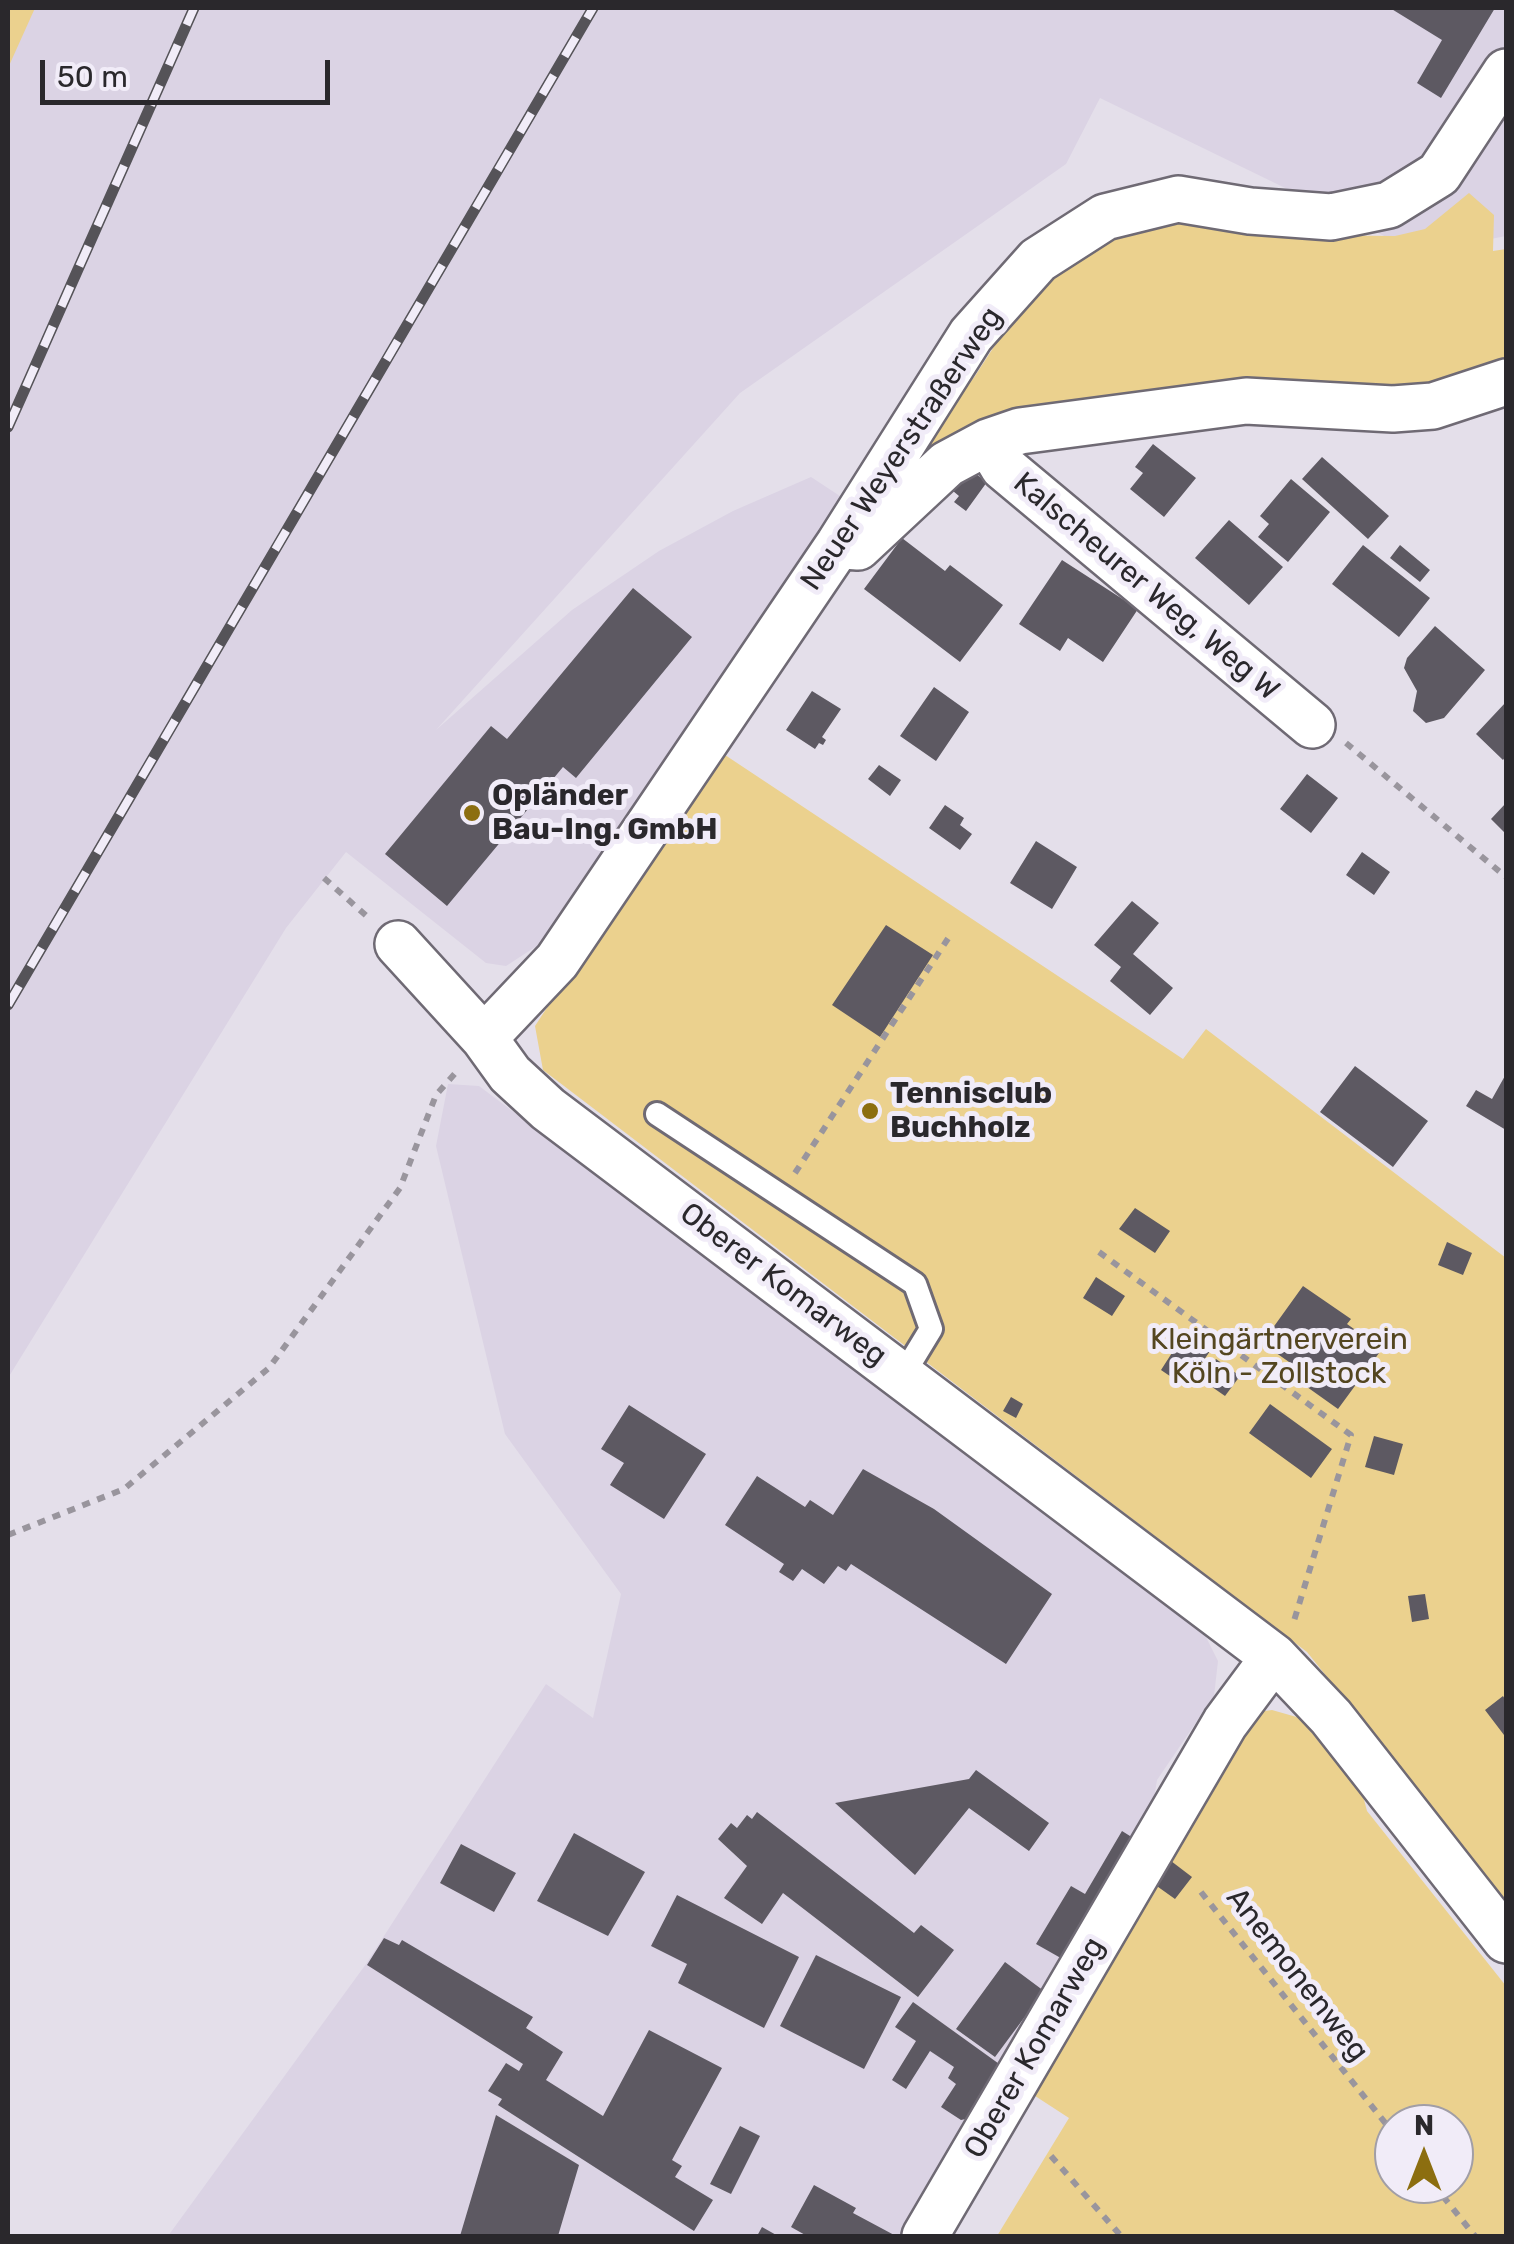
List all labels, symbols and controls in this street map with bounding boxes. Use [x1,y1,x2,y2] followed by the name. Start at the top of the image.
[45,40,335,102] scale bar
[57,59,128,95] text: 50 m
[794,300,1010,598] street label: Neuer Weyerstraßerweg
[1006,465,1286,709] street label: Kalscheurer Weg, Weg W
[492,778,718,848] place label: Opländer Bau-Ing. GmbH
[461,802,483,824] marker: Opländer Bau-Ing. GmbH
[890,1076,1052,1146] place label: Tennisclub Buchholz
[859,1100,881,1122] marker: Tennisclub Buchholz
[673,1196,893,1374] street label: Oberer Komarweg
[1150,1322,1408,1392] park label: Kleingärtnerverein Köln - Zollstock
[1218,1881,1376,2069] street label: Anemonenweg
[957,1931,1113,2165] street label: Oberer Komarweg
[1374,2104,1474,2204] north arrow
[1414,2109,1434,2142] text: N

